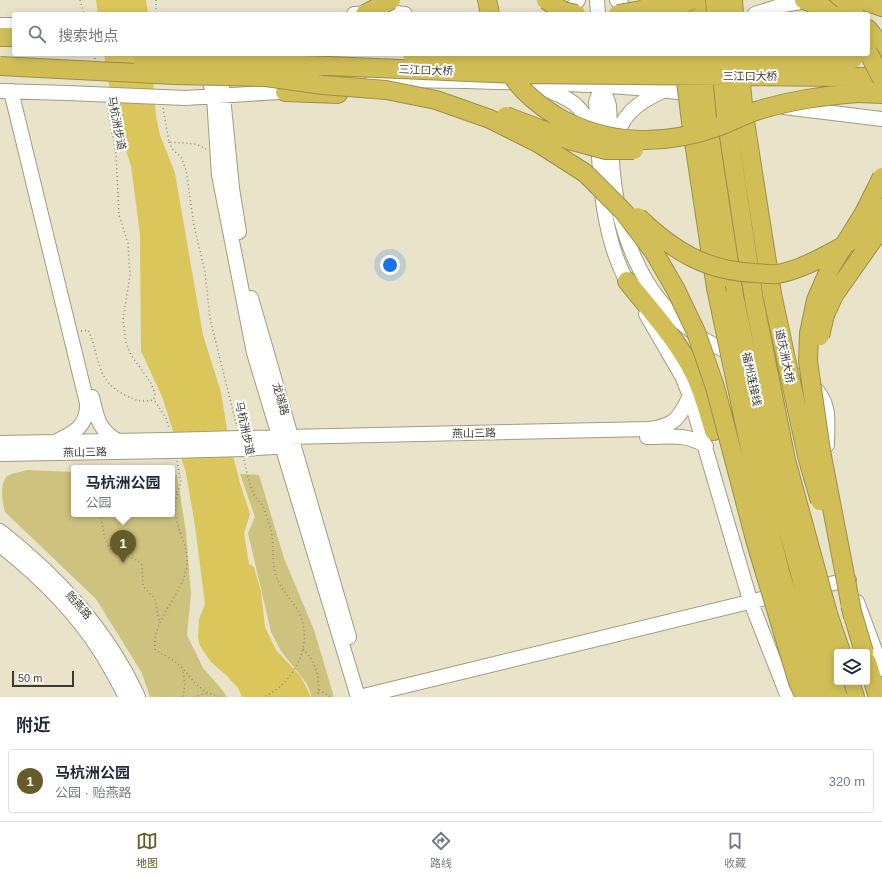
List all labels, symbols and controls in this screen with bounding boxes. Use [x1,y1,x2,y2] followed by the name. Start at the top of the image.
[12,12,870,56] search box
[26,23,48,45] icon: search
[58,27,118,44] text: 搜索地点
[398,63,454,77] street label: 三江口大桥
[723,70,778,82] street label: 三江口大桥
[106,95,128,151] street label: 马杭洲步道
[380,255,400,275] your location
[773,328,797,384] street label: 道庆洲大桥
[740,351,764,407] street label: 福州连接线
[271,381,291,417] street label: 龙瑞路
[233,400,257,456] street label: 马杭洲步道
[452,427,496,439] street label: 燕山三路
[63,446,107,458] street label: 燕山三路
[71,465,175,517] popup
[85,474,161,491] text: 马杭洲公园
[85,495,112,510] text: 公园
[110,530,136,563] pin: 1
[64,589,94,621] street label: 贻燕路
[834,649,870,685] map controls
[834,649,870,685] button: layers
[12,669,74,688] scale bar
[18,672,42,684] text: 50 m
[16,716,50,735] text: 附近
[55,764,130,781] text: 马杭洲公园
[26,774,34,789] text: 1
[829,774,865,789] text: 320 m
[55,785,132,800] text: 公园 · 贻燕路
[136,830,158,870] tab: 地图
[430,830,452,870] tab: 路线
[724,830,746,870] tab: 收藏

